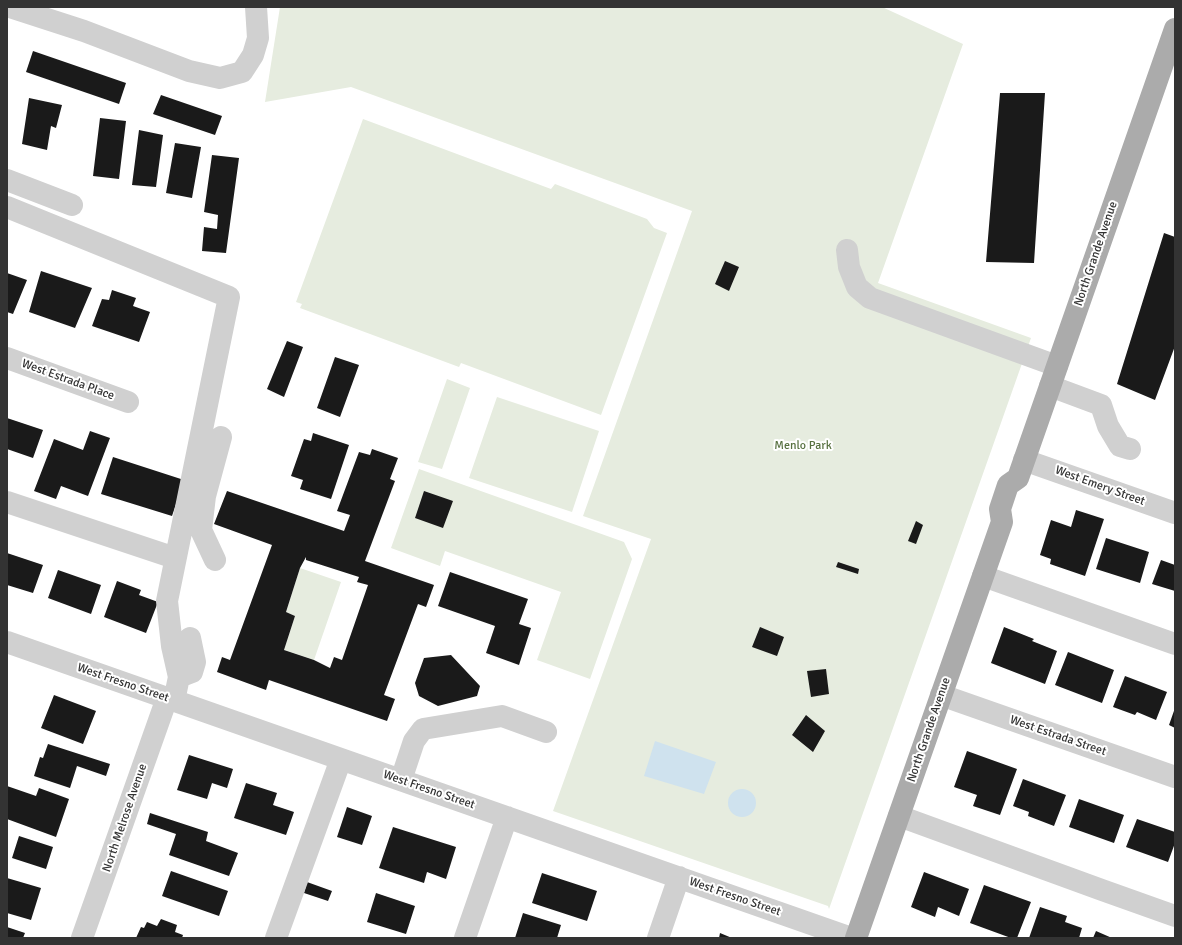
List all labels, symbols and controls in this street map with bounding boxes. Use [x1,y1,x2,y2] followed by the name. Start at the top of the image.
[1071,200,1121,308] street label: North Grande Avenue
[20,357,116,403] street label: West Estrada Place
[774,439,832,453] park label: Menlo Park
[1053,463,1147,509] street label: West Emery Street
[75,661,171,705] street label: West Fresno Street
[904,676,954,784] street label: North Grande Avenue
[1008,713,1108,759] street label: West Estrada Street
[100,762,150,874] street label: North Melrose Avenue
[381,768,477,812] street label: West Fresno Street
[687,875,783,919] street label: West Fresno Street

